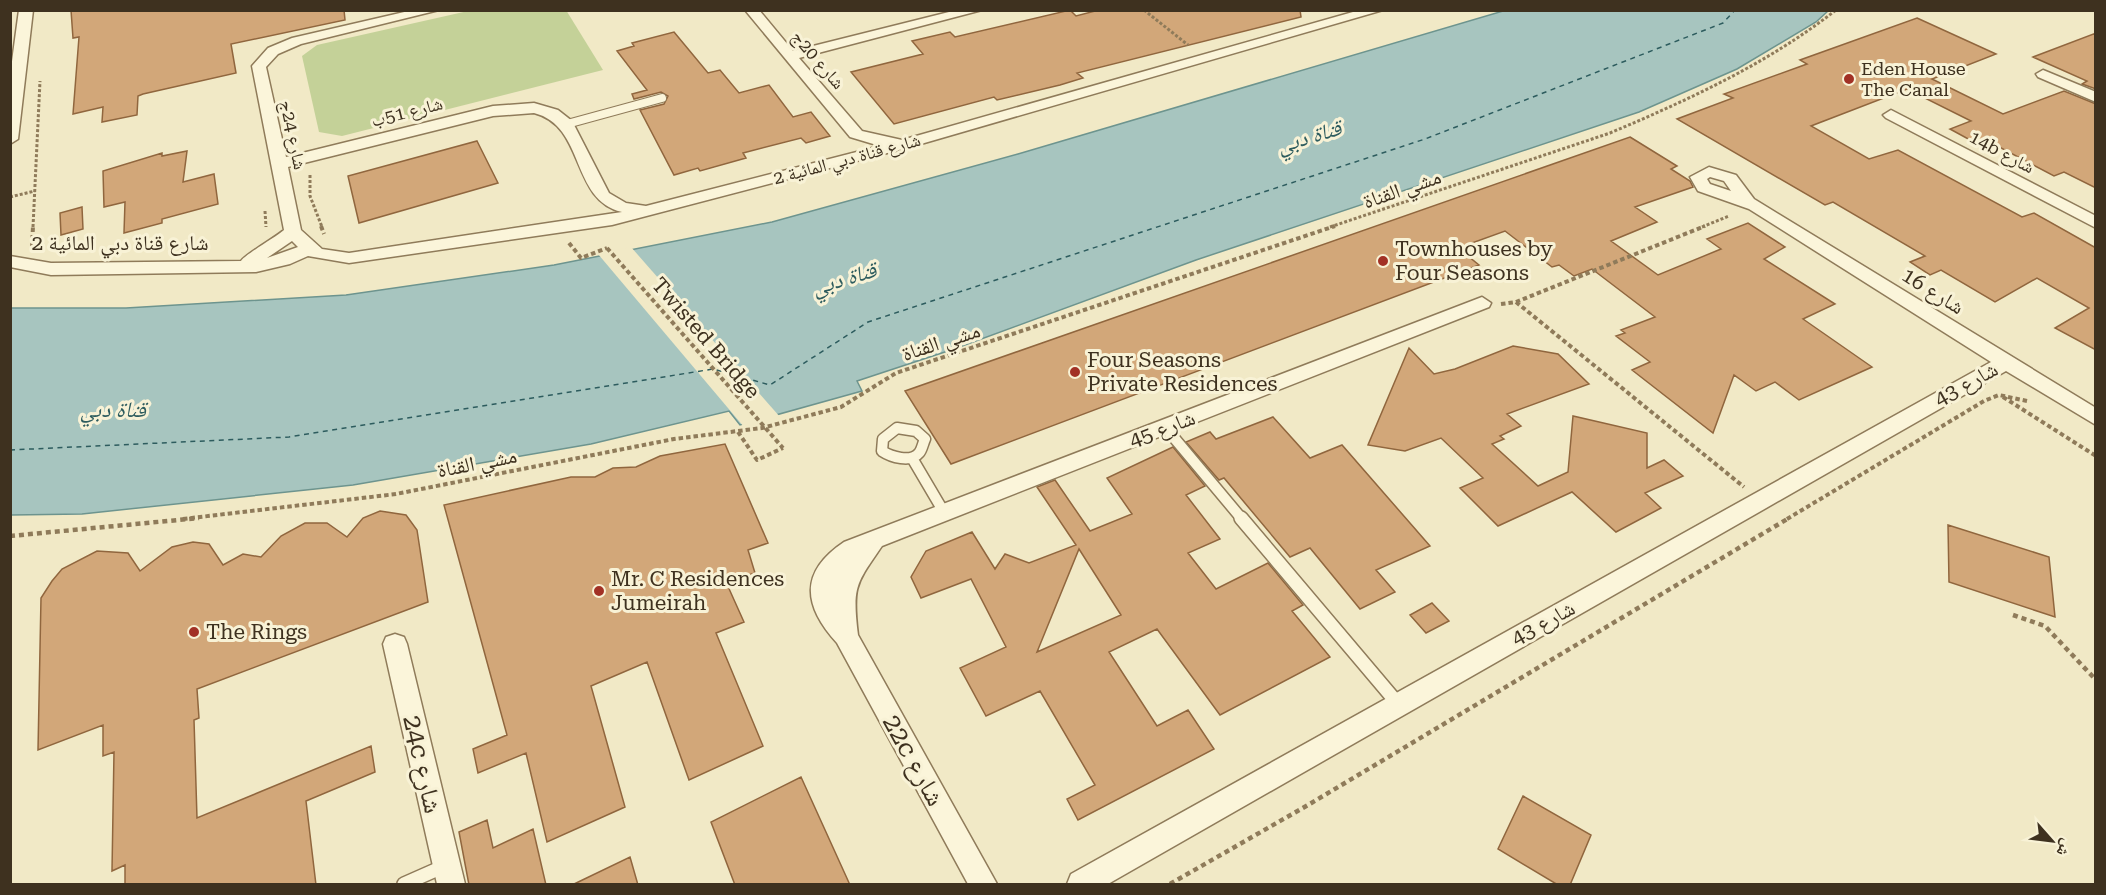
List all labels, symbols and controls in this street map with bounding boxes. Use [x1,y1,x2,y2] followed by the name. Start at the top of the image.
[786,26,849,94] street label: شارع 20ج
[1861,58,1966,100] place label: Eden House The Canal
[1842,72,1856,86] marker: Eden House The Canal
[369,93,445,131] street label: شارع 51ب
[274,98,311,172] street label: شارع 24ج
[1274,114,1348,162] water label: قناة دبي
[1966,126,2038,178] street label: 14b شارع
[771,129,924,193] street label: شارع قناة دبي المائية 2
[1360,164,1446,218] street label: مشي القناة
[32,231,208,259] street label: شارع قناة دبي المائية 2
[1395,237,1553,285] place label: Townhouses by Four Seasons
[1376,254,1390,268] marker: Townhouses by Four Seasons
[809,256,883,304] water label: قناة دبي
[1897,263,1969,320] street label: شارع 16
[647,273,765,403] street label: Twisted Bridge
[899,318,984,370] street label: مشي القناة
[1087,348,1278,396] place label: Four Seasons Private Residences
[1930,357,2002,412] street label: شارع 43
[1068,365,1082,379] marker: Four Seasons Private Residences
[80,397,149,427] water label: قناة دبي
[1126,405,1199,453] street label: شارع 45
[435,444,520,487] street label: مشي القناة
[611,567,784,615] place label: Mr. C Residences Jumeirah
[592,584,606,598] marker: Mr. C Residences Jumeirah
[1507,596,1579,651] street label: شارع 43
[206,620,307,644] place label: The Rings
[187,625,201,639] marker: The Rings
[876,709,951,811] street label: 22c شارع
[396,712,449,816] street label: 24c شارع
[2022,811,2082,871] north arrow
[2052,836,2077,860] text: ش

